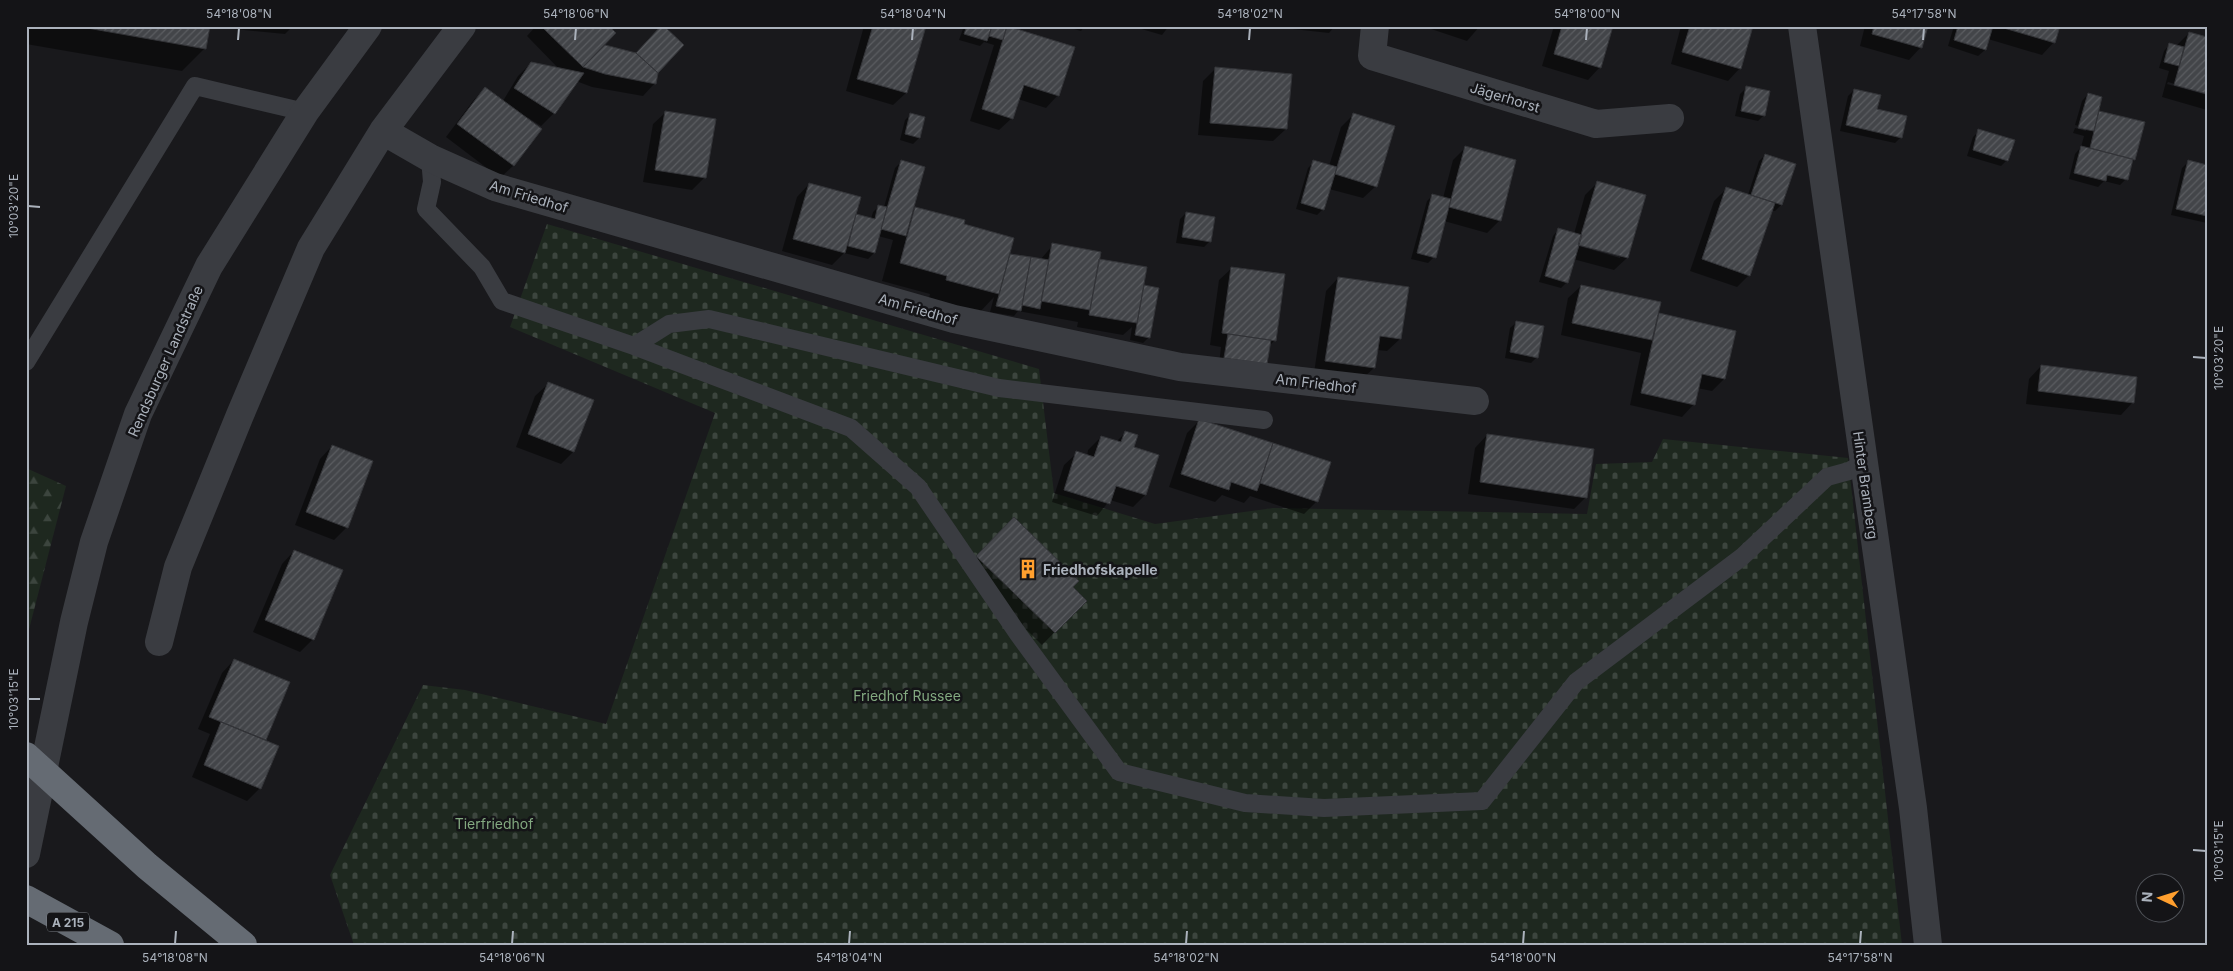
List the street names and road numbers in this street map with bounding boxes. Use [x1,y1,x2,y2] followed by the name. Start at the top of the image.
[1468,78,1542,116] street label: Jägerhorst
[488,176,570,216] street label: Am Friedhof
[124,283,206,439] street label: Rendsburger Landstraße
[877,290,959,328] street label: Am Friedhof
[1275,370,1357,396] street label: Am Friedhof
[1850,430,1882,540] street label: Hinter Bramberg
[47,912,89,932] road number: A 215

